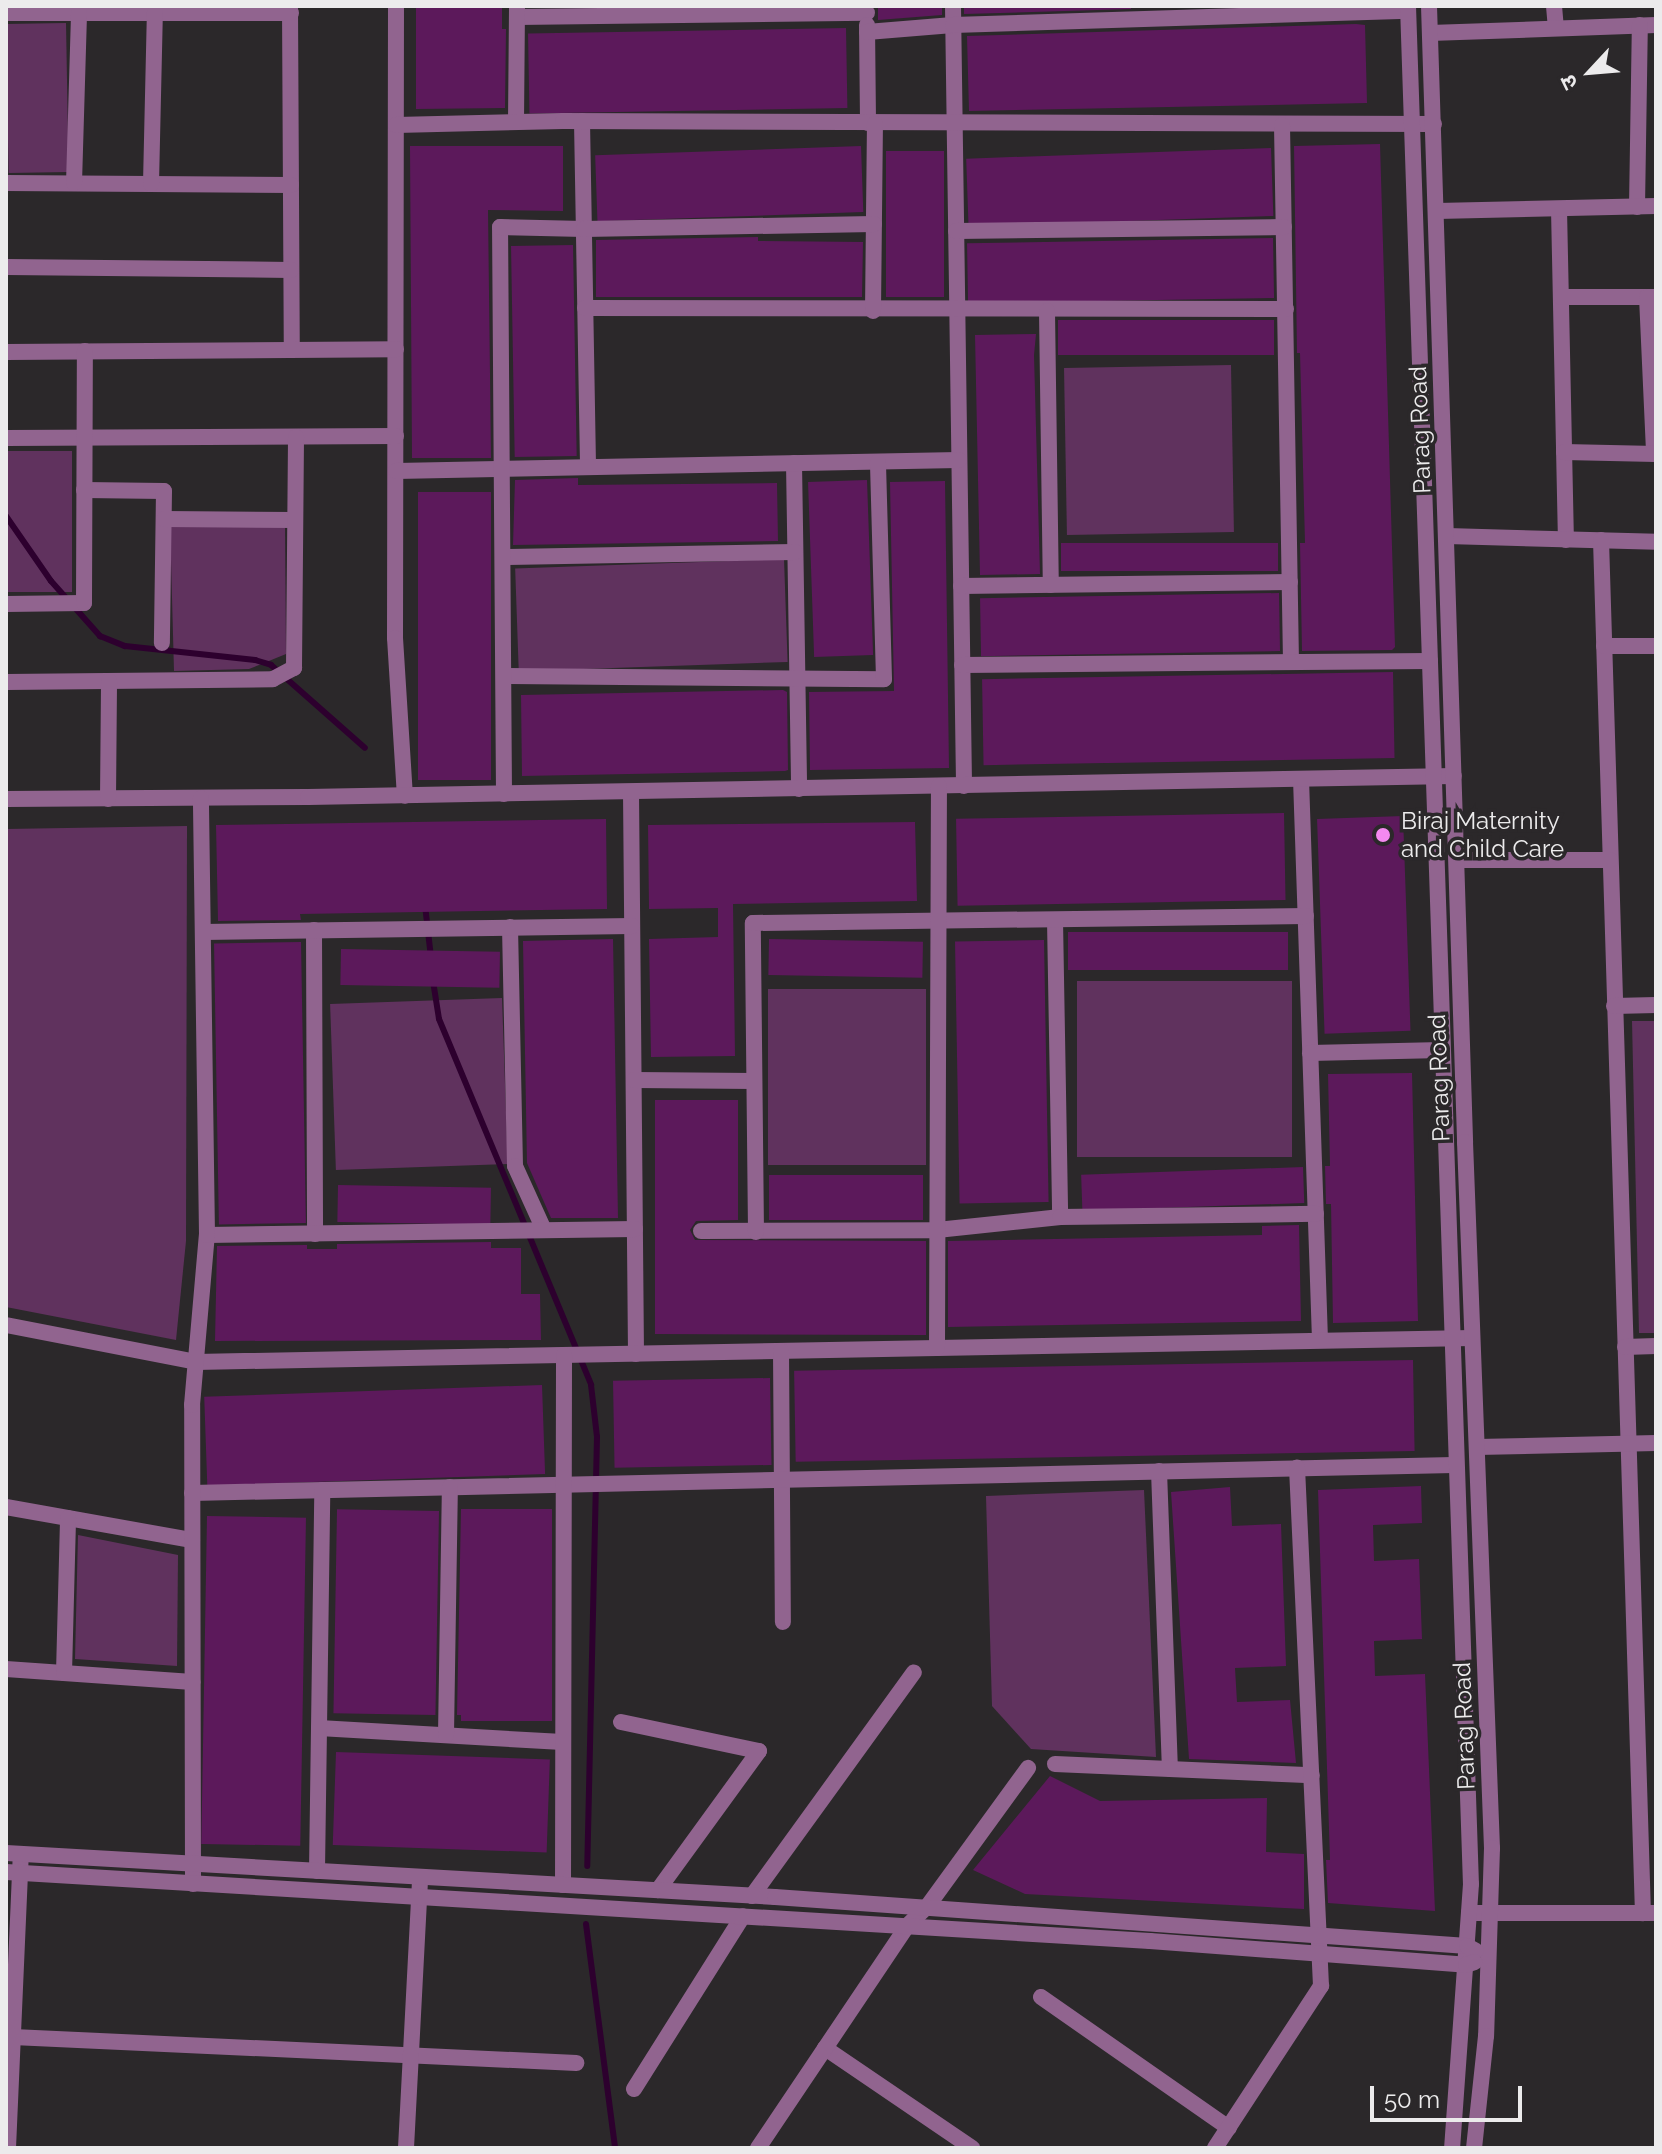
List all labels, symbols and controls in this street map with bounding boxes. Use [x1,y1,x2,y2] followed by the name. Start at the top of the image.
[1550,32,1630,112] north arrow
[1554,71,1583,94] text: उ
[1403,366,1437,494] street label: Parag Road
[1401,807,1564,863] place label: Biraj Maternity and Child Care
[1372,824,1394,846] marker: Biraj Maternity and Child Care
[1422,1014,1456,1142] street label: Parag Road
[1447,1662,1481,1790] street label: Parag Road
[1374,2070,1526,2120] scale bar
[1384,2085,1440,2114] text: 50 m

